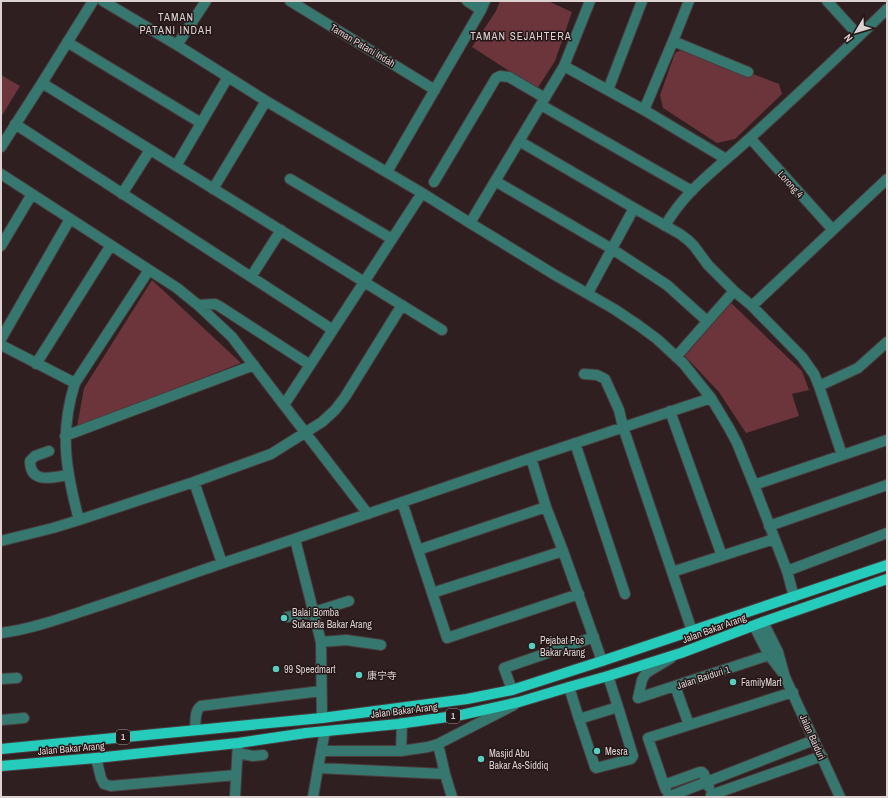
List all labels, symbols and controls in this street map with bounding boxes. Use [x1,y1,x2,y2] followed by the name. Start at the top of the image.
[139,10,213,37] district label: TAMAN PATANI INDAH
[836,12,876,52] north arrow
[328,21,398,70] street label: Taman Patani Indah
[470,29,572,43] district label: TAMAN SEJAHTERA
[841,31,856,45] text: N
[775,168,807,201] street label: Lorong 4
[292,606,372,631] place label: Balai Bomba Sukarela Bakar Arang
[680,611,748,646] street label: Jalan Bakar Arang
[279,613,289,623] marker: Balai Bomba Sukarela Bakar Arang
[540,634,586,659] place label: Pejabat Pos Bakar Arang
[527,641,537,651] marker: Pejabat Pos Bakar Arang
[284,663,336,676] place label: 99 Speedmart
[675,663,732,692] street label: Jalan Baiduri 1
[271,664,281,674] marker: 99 Speedmart
[367,669,397,682] place label: 康宁寺
[354,670,364,680] marker: 康宁寺
[741,676,782,689] place label: FamilyMart
[728,677,738,687] marker: FamilyMart
[370,700,439,721] street label: Jalan Bakar Arang
[446,709,460,723] road number: 1
[797,712,828,762] street label: Jalan Baiduri
[116,730,130,744] road number: 1
[37,739,105,758] street label: Jalan Bakar Arang
[605,745,628,758] place label: Mesra
[592,746,602,756] marker: Mesra
[489,747,548,772] place label: Masjid Abu Bakar As-Siddiq
[476,754,486,764] marker: Masjid Abu Bakar As-Siddiq

